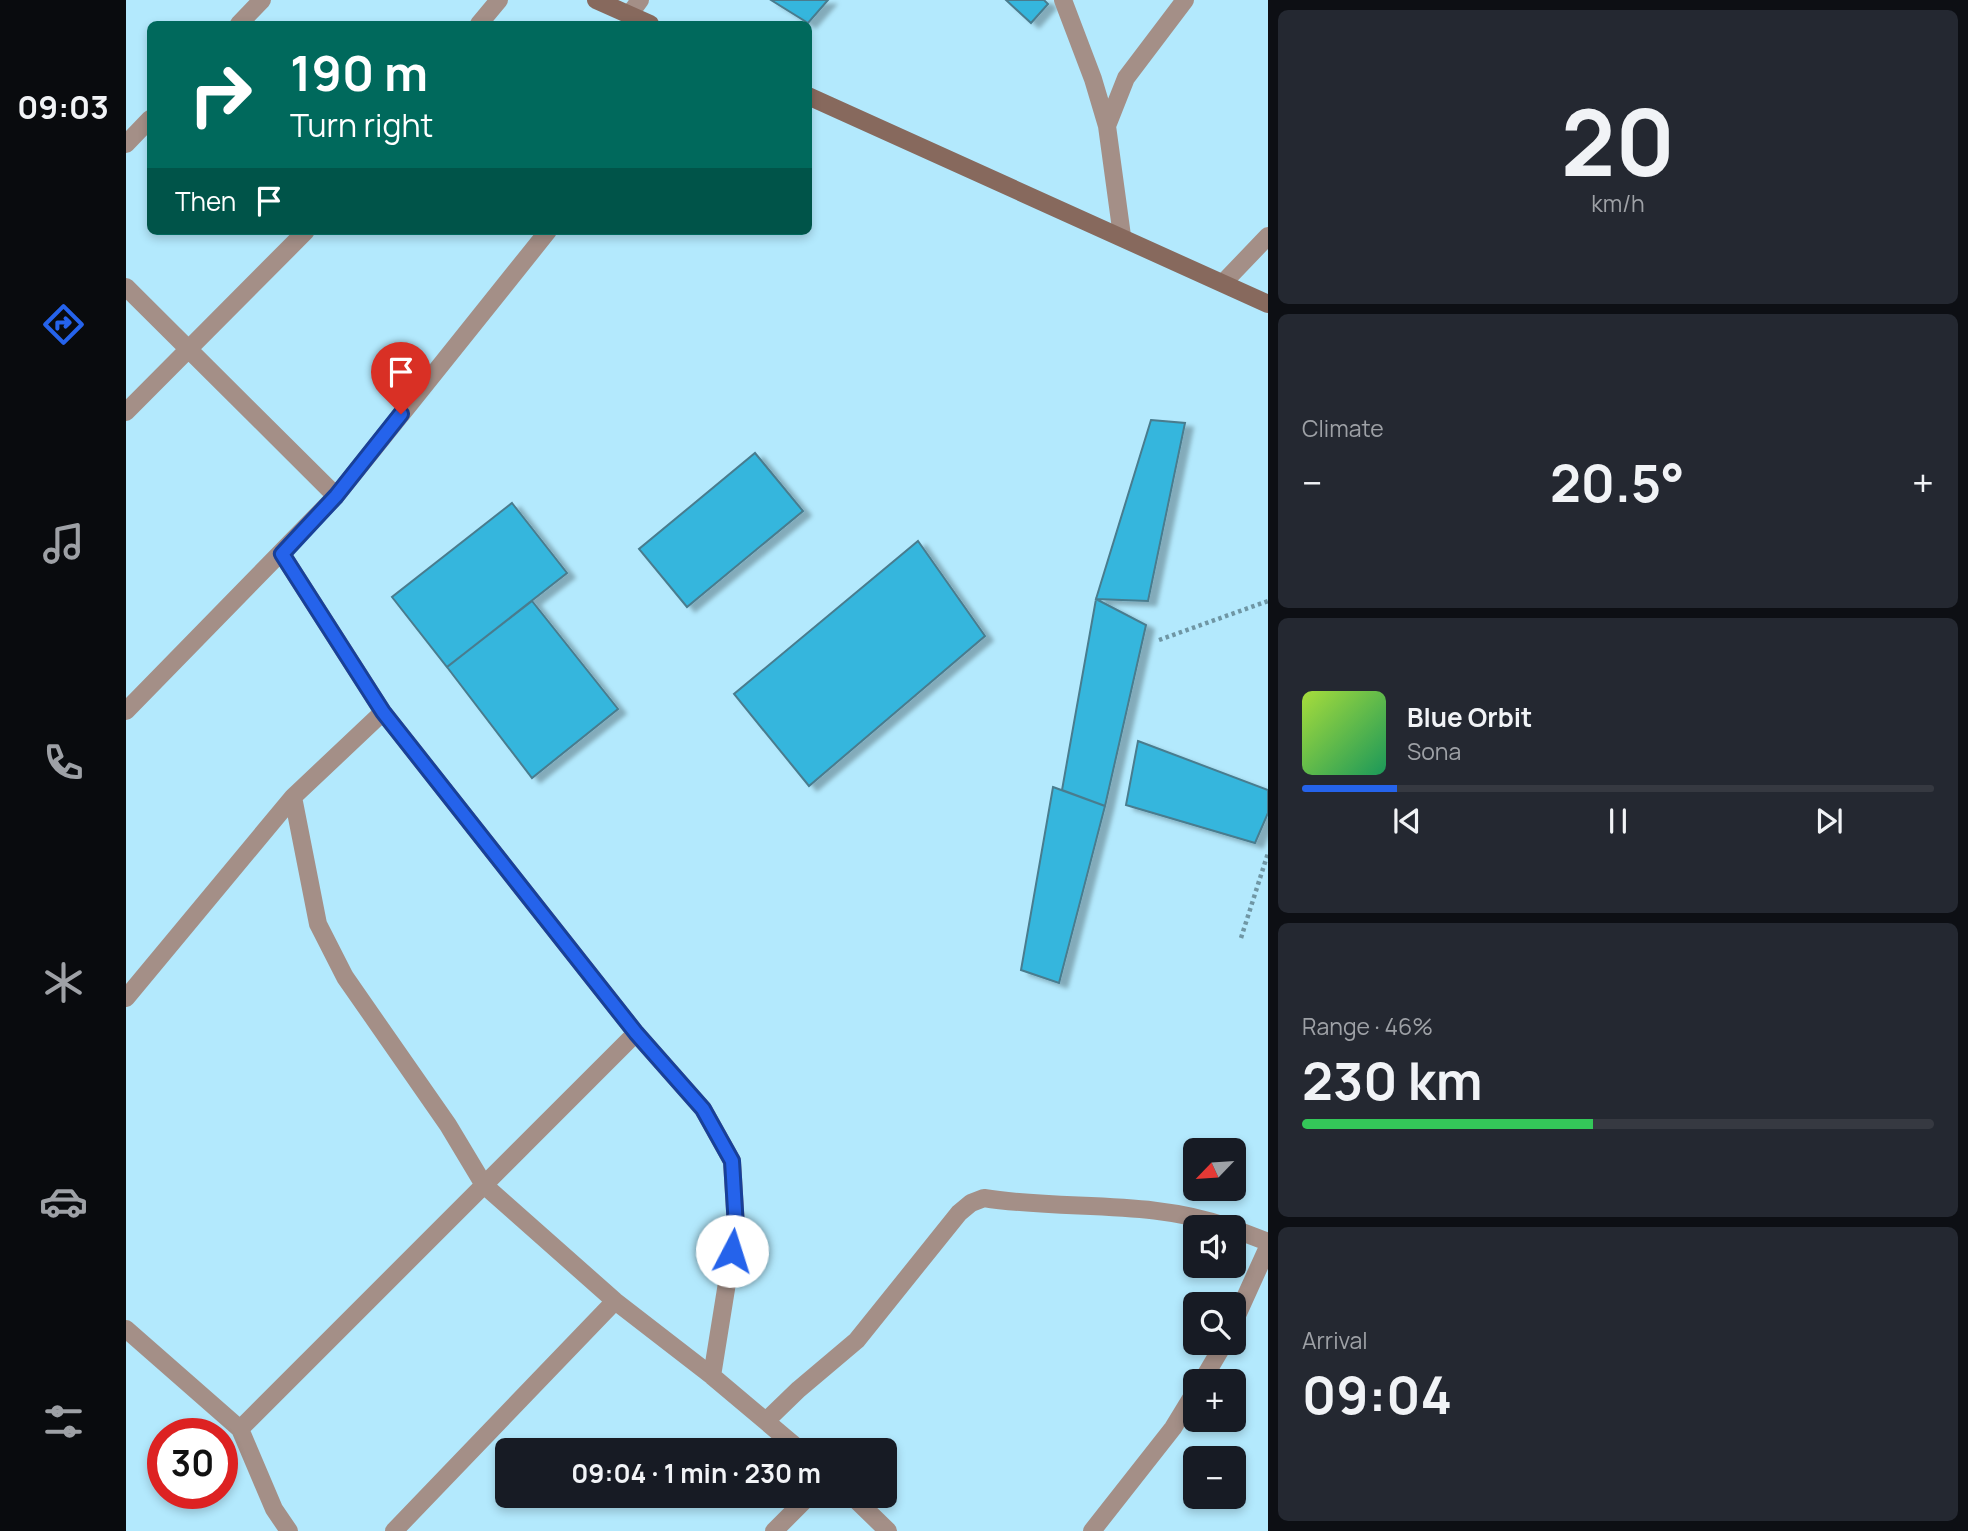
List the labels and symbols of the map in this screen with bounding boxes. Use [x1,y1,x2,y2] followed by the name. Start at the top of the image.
[371,342,431,414] pin
[1183,1138,1246,1200] north arrow
[695,1214,769,1288] position arrow
[147,1418,238,1509] speed limit sign: 30

